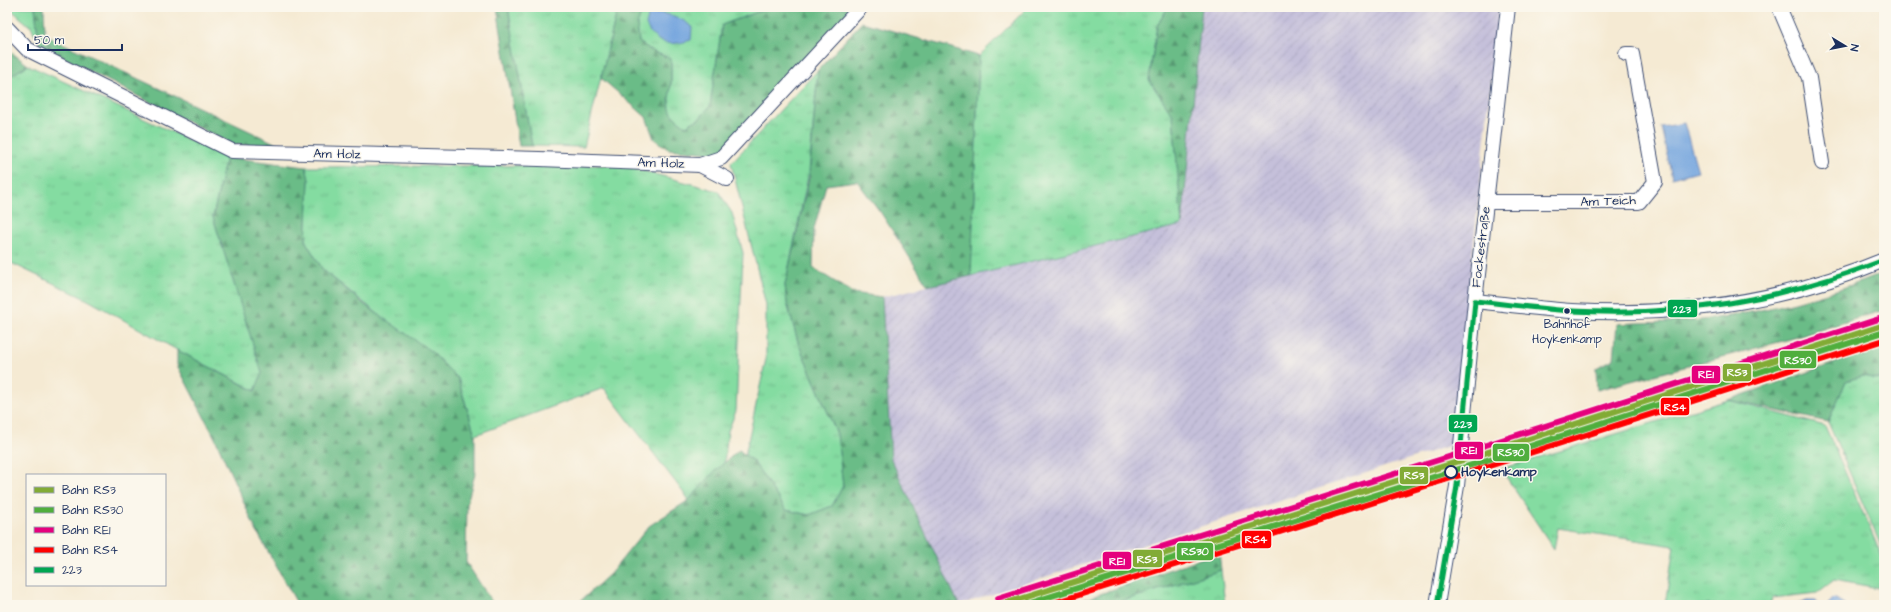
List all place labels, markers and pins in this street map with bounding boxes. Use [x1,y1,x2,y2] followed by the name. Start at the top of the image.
[1562,306,1572,316] marker: Bahnhof Hoykenkamp
[1532,316,1602,349] place label: Bahnhof Hoykenkamp
[1461,463,1538,482] place label: Hoykenkamp
[1444,465,1458,479] marker: Hoykenkamp

